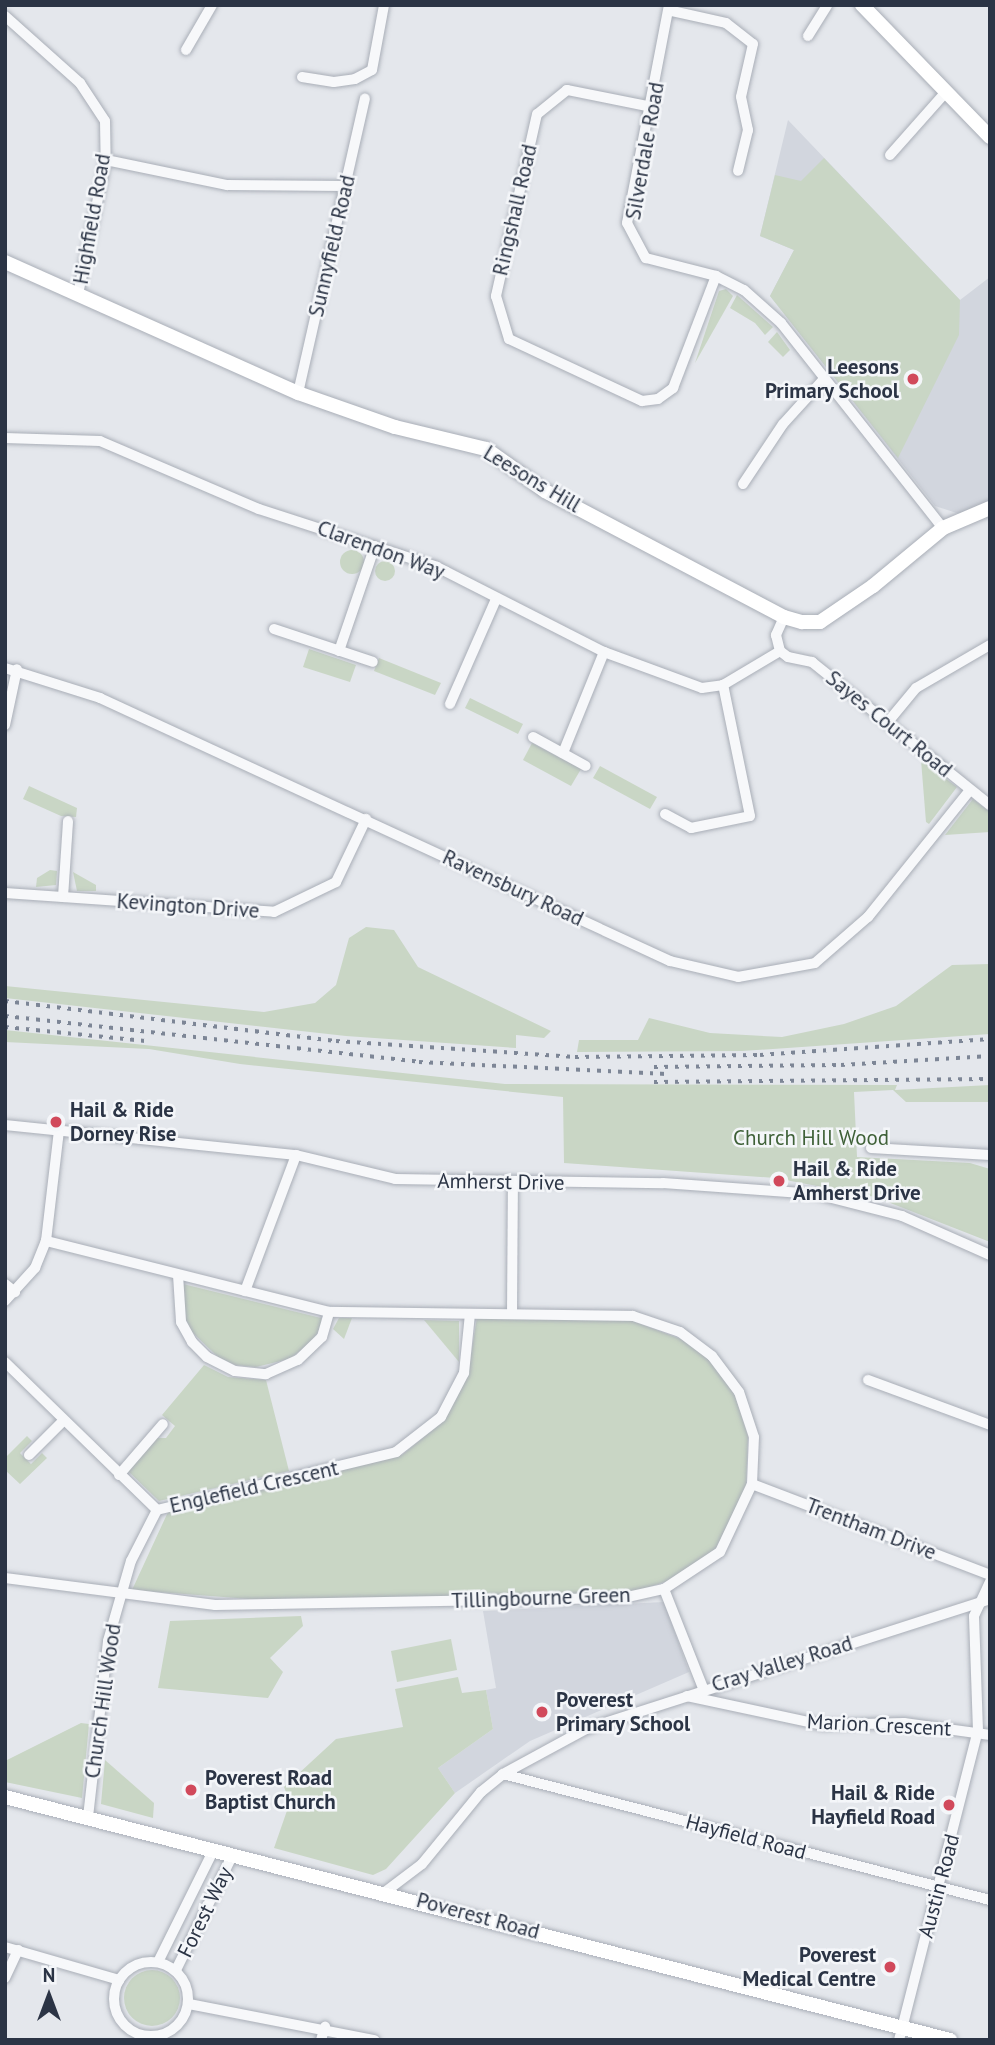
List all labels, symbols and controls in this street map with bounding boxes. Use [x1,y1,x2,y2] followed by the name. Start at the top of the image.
[621,80,669,222] street label: Silverdale Road
[488,142,542,278] street label: Ringshall Road
[68,152,116,286] street label: Highfield Road
[303,173,361,319] street label: Sunnyfield Road
[764,354,899,404] place label: Leesons Primary School
[905,371,921,387] marker: Leesons Primary School
[479,440,585,518] street label: Leesons Hill
[314,515,448,585] street label: Clarendon Way
[821,665,957,783] street label: Sayes Court Road
[438,844,588,932] street label: Ravensbury Road
[116,888,260,924] street label: Kevington Drive
[70,1097,177,1147] place label: Hail & Ride Dorney Rise
[48,1114,64,1130] marker: Hail & Ride Dorney Rise
[733,1125,889,1151] park label: Church Hill Wood
[793,1156,921,1206] place label: Hail & Ride Amherst Drive
[437,1168,565,1196] street label: Amherst Drive
[771,1173,787,1189] marker: Hail & Ride Amherst Drive
[167,1455,341,1519] street label: Englefield Crescent
[802,1493,940,1565] street label: Trentham Drive
[451,1582,631,1614] street label: Tillingbourne Green
[80,1622,126,1780] street label: Church Hill Wood
[707,1630,857,1698] street label: Cray Valley Road
[556,1687,691,1737] place label: Poverest Primary School
[534,1704,550,1720] marker: Poverest Primary School
[806,1709,952,1741] street label: Marion Crescent
[205,1765,336,1815] place label: Poverest Road Baptist Church
[811,1780,935,1830] place label: Hail & Ride Hayfield Road
[183,1782,199,1798] marker: Poverest Road Baptist Church
[941,1797,957,1813] marker: Hail & Ride Hayfield Road
[683,1809,809,1865] street label: Hayfield Road
[913,1831,965,1941] street label: Austin Road
[172,1862,238,1962] street label: Forest Way
[414,1887,542,1945] street label: Poverest Road
[742,1942,876,1992] place label: Poverest Medical Centre
[882,1959,898,1975] marker: Poverest Medical Centre
[14,1961,84,2031] north arrow
[43,1963,55,1987] text: N

